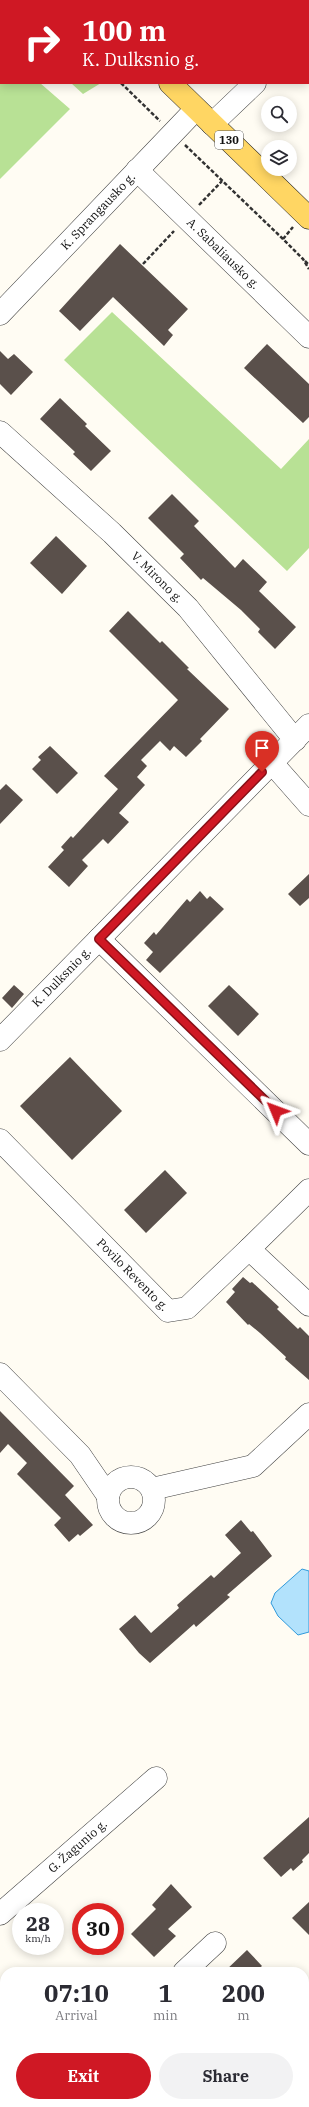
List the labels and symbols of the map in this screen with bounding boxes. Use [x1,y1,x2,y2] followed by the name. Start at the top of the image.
[215,131,243,149] road number: 130
[57,169,138,253] street label: K. Sprangausko g.
[184,215,263,292] street label: A. Sabaliausko g.
[128,548,186,606] street label: V. Mirono g.
[245,731,279,772] pin
[29,944,94,1010] street label: K. Dulksnio g.
[255,1090,297,1132] position arrow
[94,1235,172,1314] street label: Povilo Revento g.
[45,1816,110,1876] street label: G. Žagunio g.
[72,1903,124,1955] speed limit sign: 30

